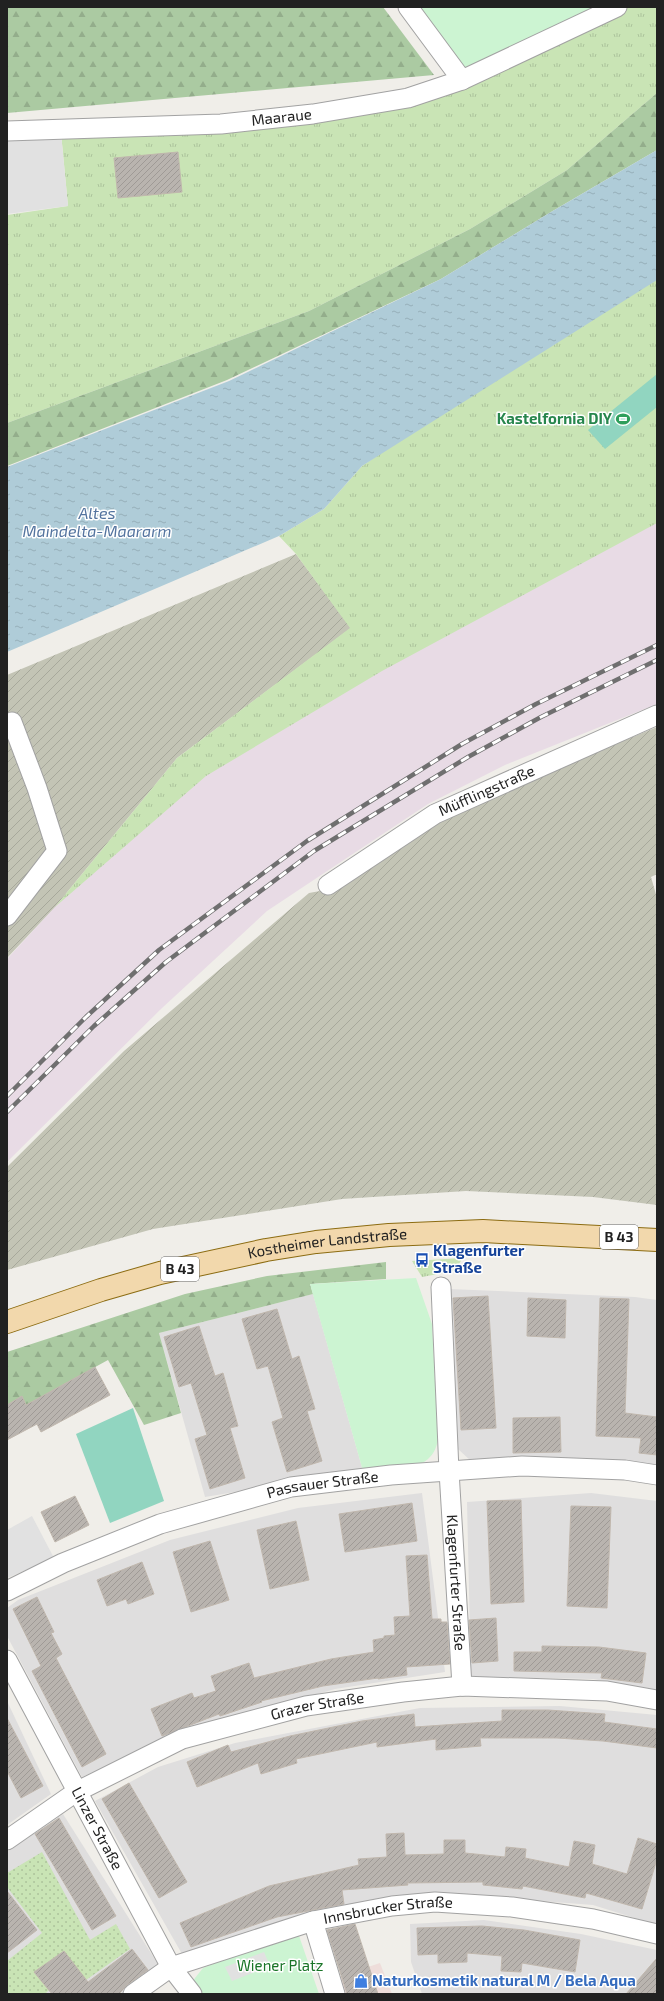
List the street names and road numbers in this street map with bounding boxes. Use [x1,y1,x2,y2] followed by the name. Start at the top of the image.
[250,104,312,129] street label: Maaraue
[435,761,537,819] street label: Müfflingstraße
[246,1224,407,1262] street label: Kostheimer Landstraße
[600,1225,638,1249] road number: B 43
[161,1257,199,1281] road number: B 43
[265,1467,379,1501] street label: Passauer Straße
[444,1514,470,1651] street label: Klagenfurter Straße
[268,1688,365,1723] street label: Grazer Straße
[68,1783,127,1873] street label: Linzer Straße
[322,1892,453,1927] street label: Innsbrucker Straße

